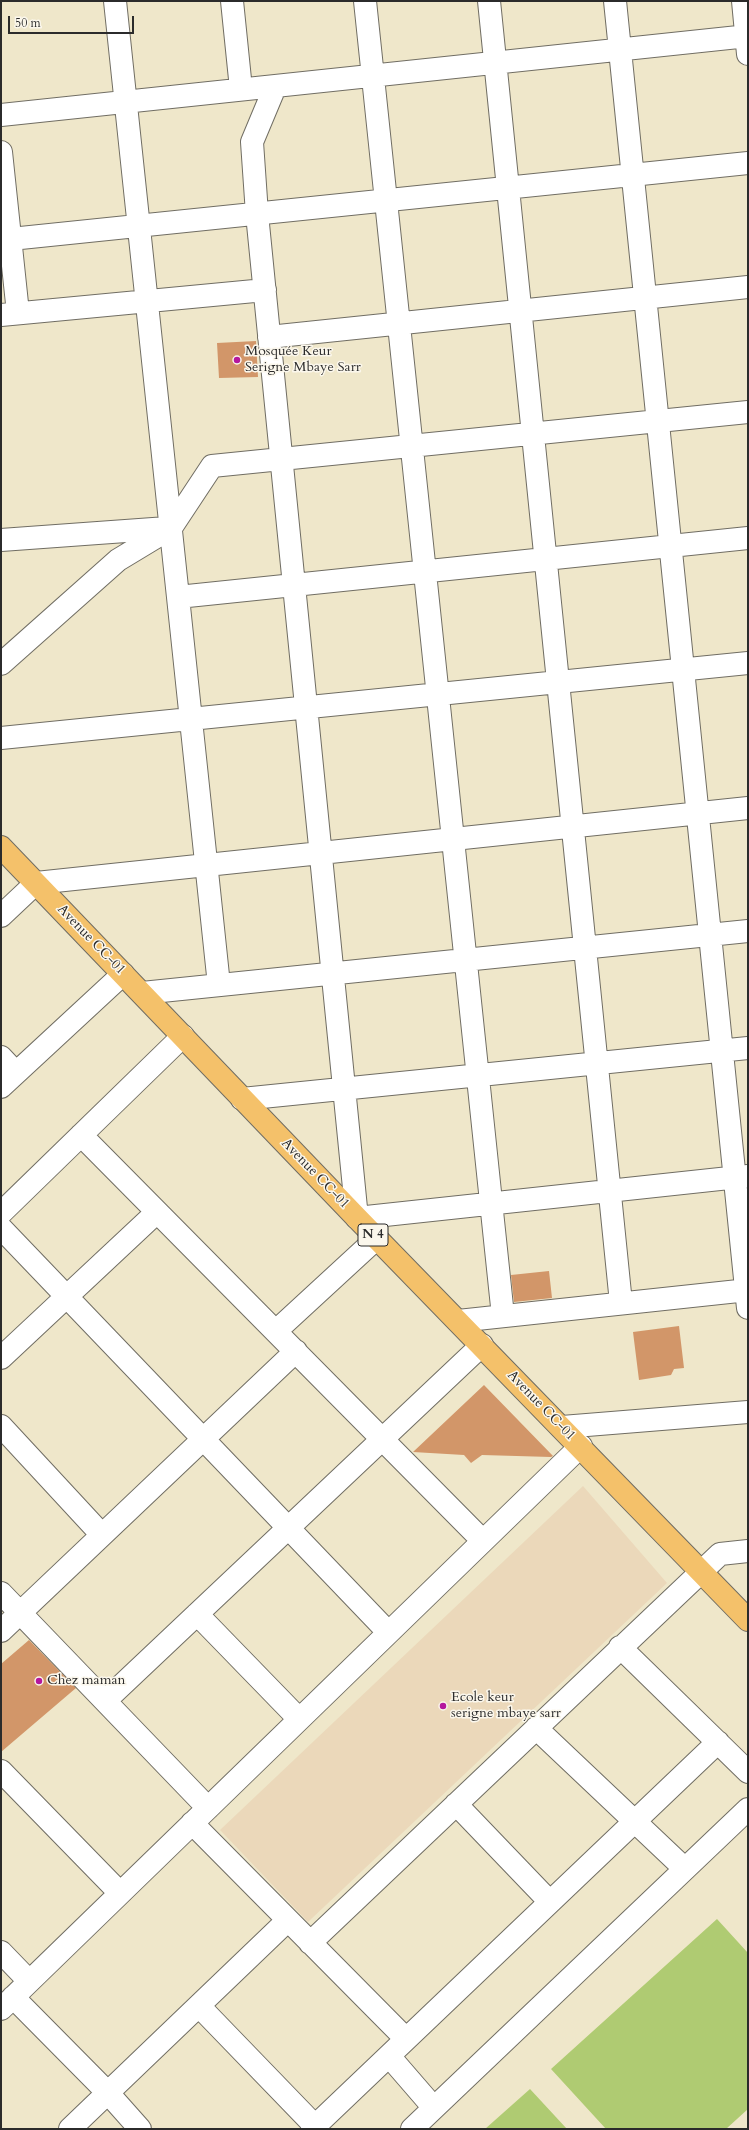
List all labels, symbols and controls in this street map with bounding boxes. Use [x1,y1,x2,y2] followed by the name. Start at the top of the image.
[10,8,136,34] scale bar
[15,15,41,31] text: 50 m
[245,344,361,376] place label: Mosquée Keur Serigne Mbaye Sarr
[232,355,242,365] marker: Mosquée Keur Serigne Mbaye Sarr
[53,901,129,979] street label: Avenue CC-01
[277,1135,353,1213] street label: Avenue CC-01
[358,1224,388,1246] road number: N 4
[503,1367,579,1445] street label: Avenue CC-01
[47,1673,125,1689] place label: Chez maman
[34,1676,44,1686] marker: Chez maman
[451,1690,561,1722] place label: Ecole keur serigne mbaye sarr
[438,1701,448,1711] marker: Ecole keur serigne mbaye sarr

